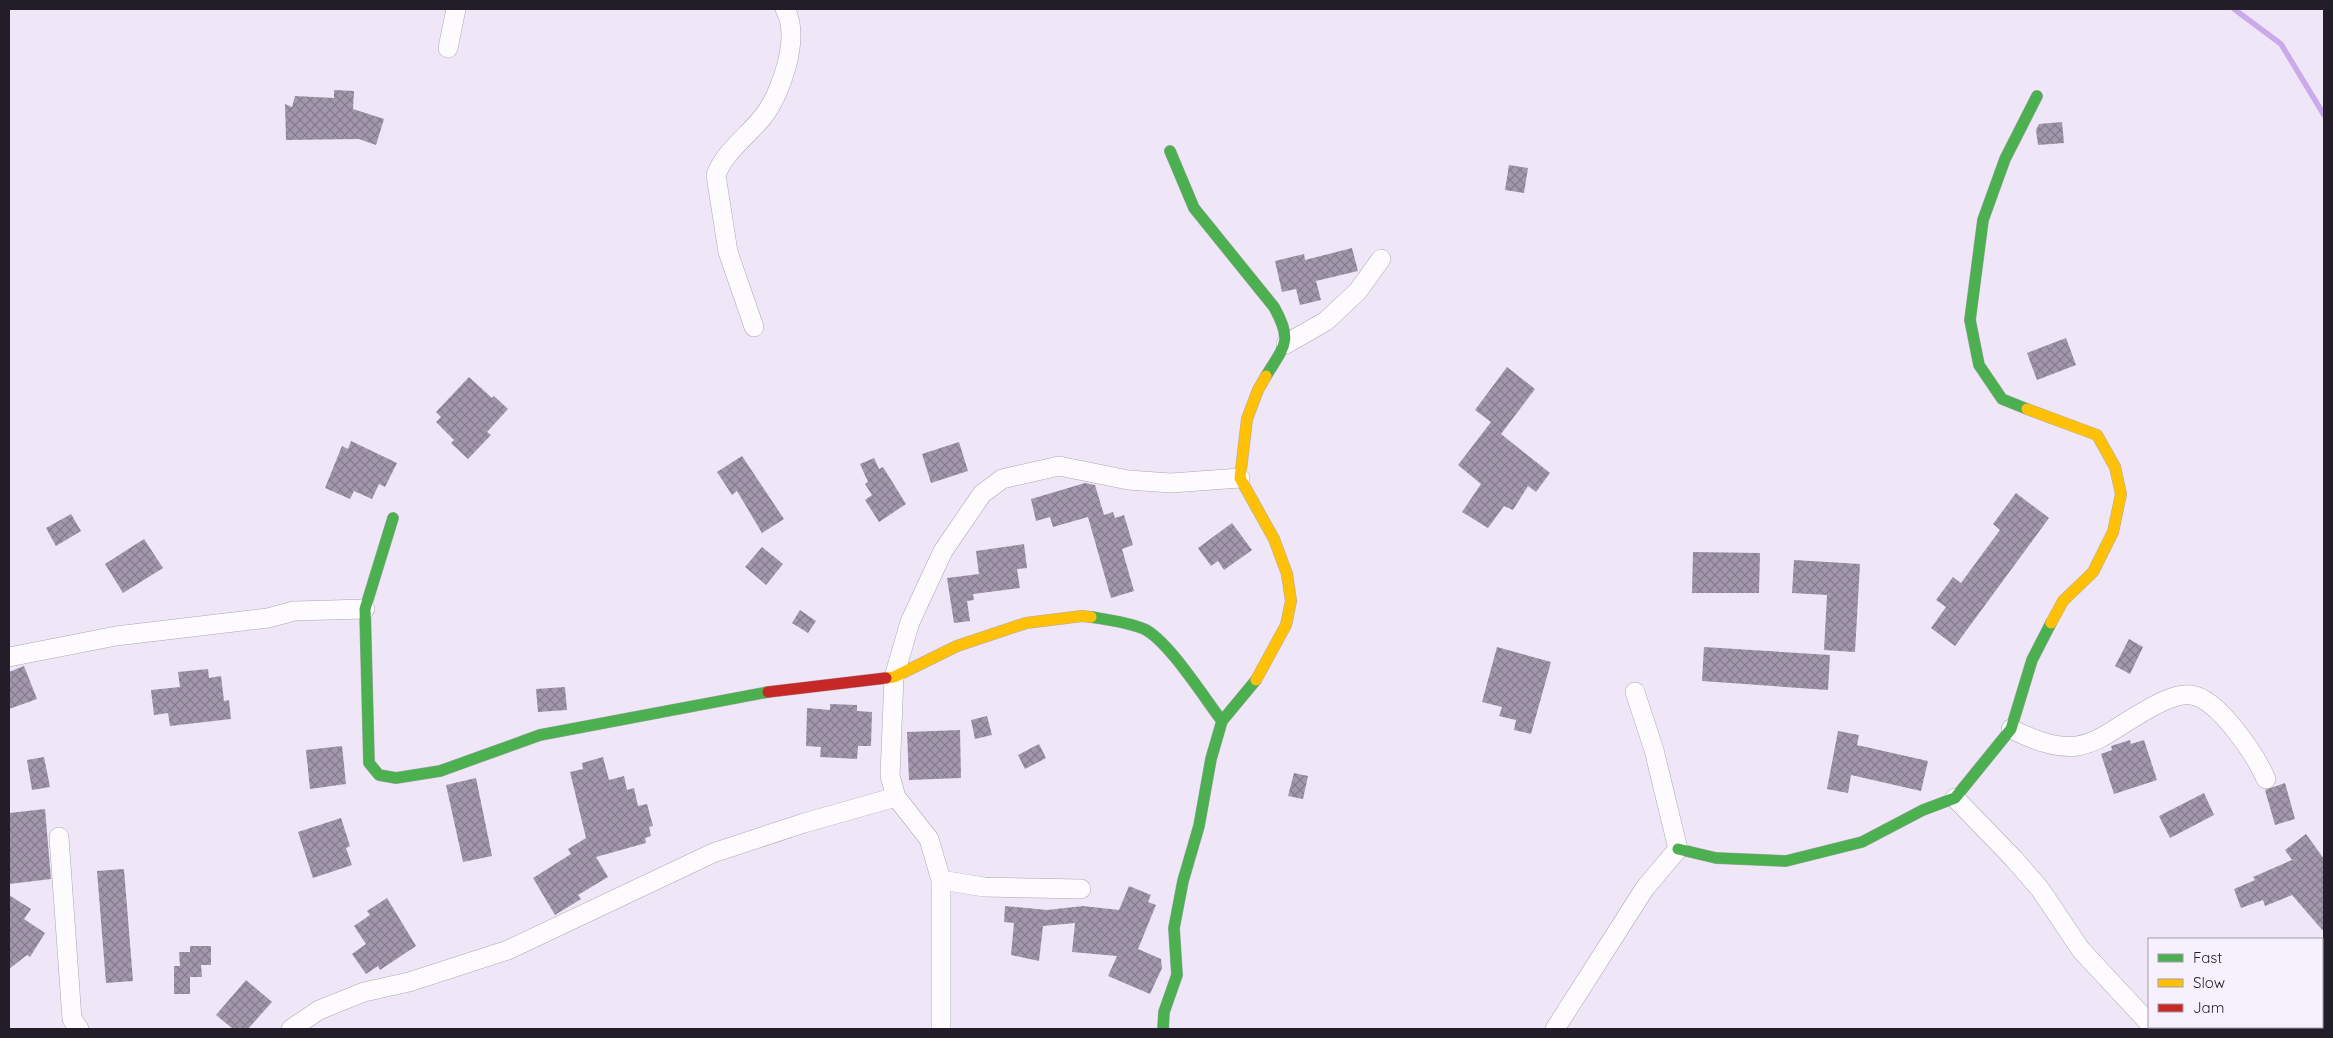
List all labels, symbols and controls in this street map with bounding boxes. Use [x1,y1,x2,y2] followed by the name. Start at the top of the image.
[2148,938,2323,1028] legend
[2193,948,2222,967] text: Fast
[2193,973,2225,992] text: Slow
[2193,998,2224,1017] text: Jam

